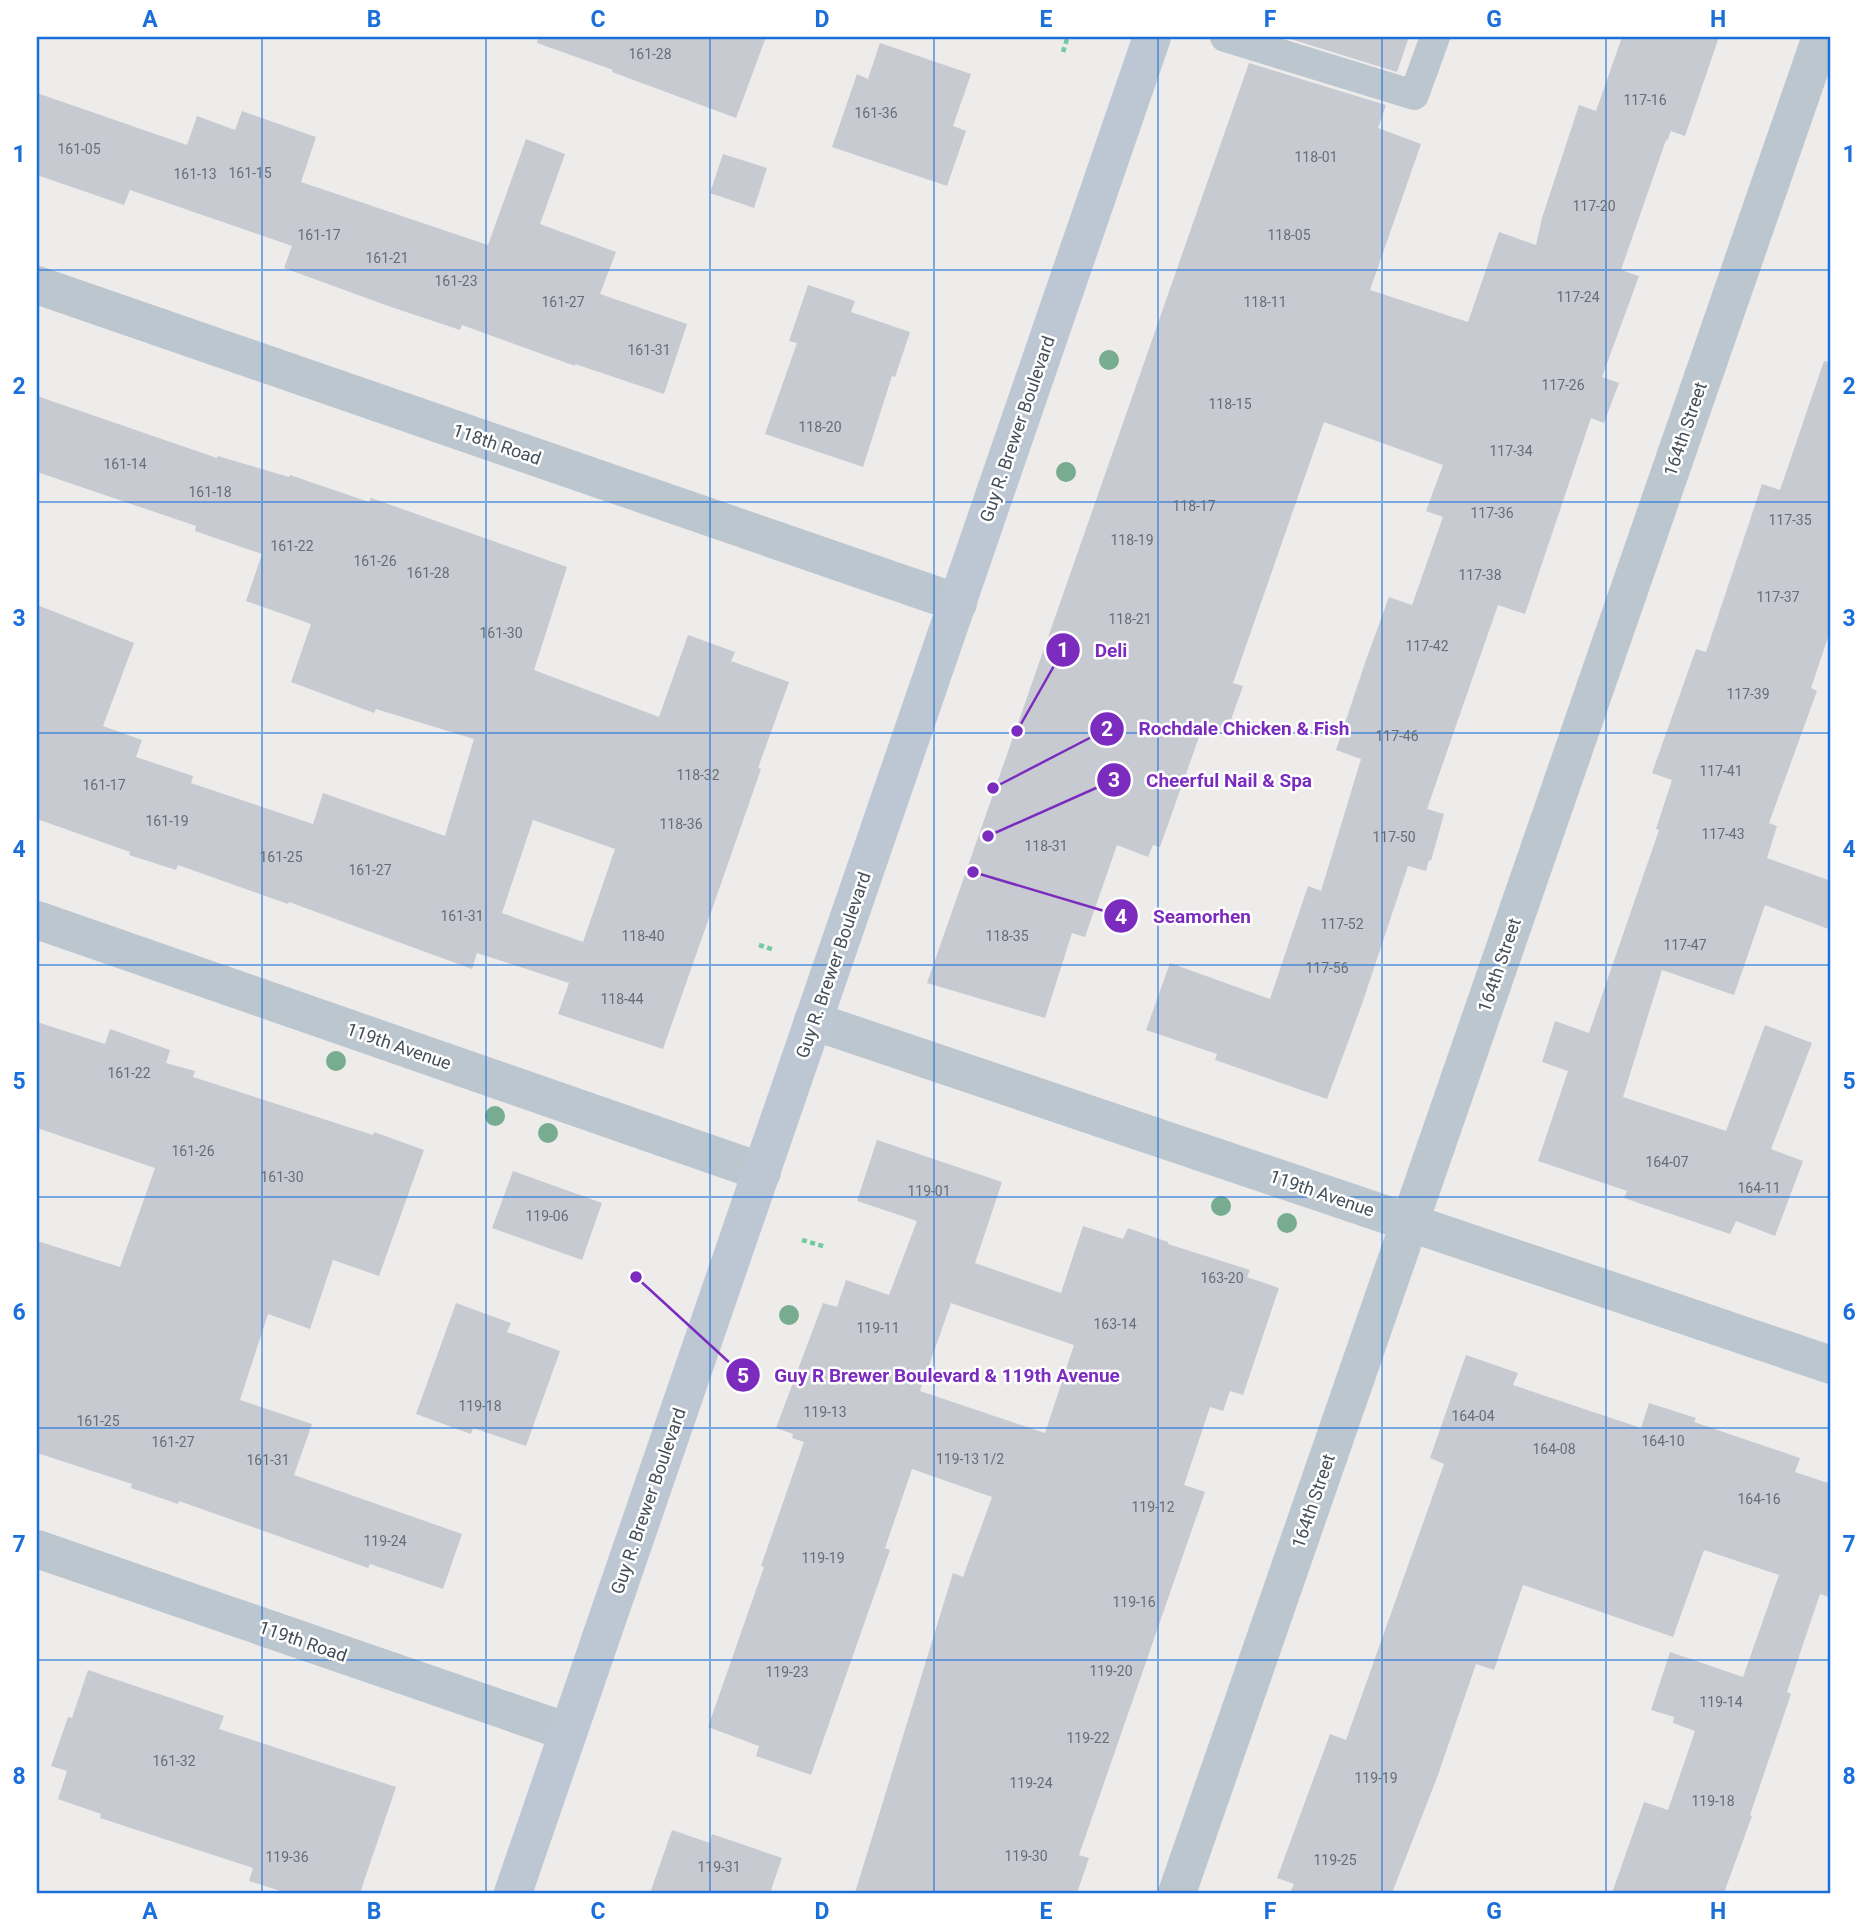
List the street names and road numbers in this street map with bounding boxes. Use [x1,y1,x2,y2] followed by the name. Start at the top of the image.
[975,333,1059,525] street label: Guy R. Brewer Boulevard
[1659,379,1711,479] street label: 164th Street
[450,419,544,469] street label: 118th Road
[791,869,875,1061] street label: Guy R. Brewer Boulevard
[1473,915,1525,1015] street label: 164th Street
[344,1018,454,1074] street label: 119th Avenue
[1267,1165,1377,1221] street label: 119th Avenue
[606,1405,690,1597] street label: Guy R. Brewer Boulevard
[1287,1451,1339,1551] street label: 164th Street
[256,1616,350,1666] street label: 119th Road

